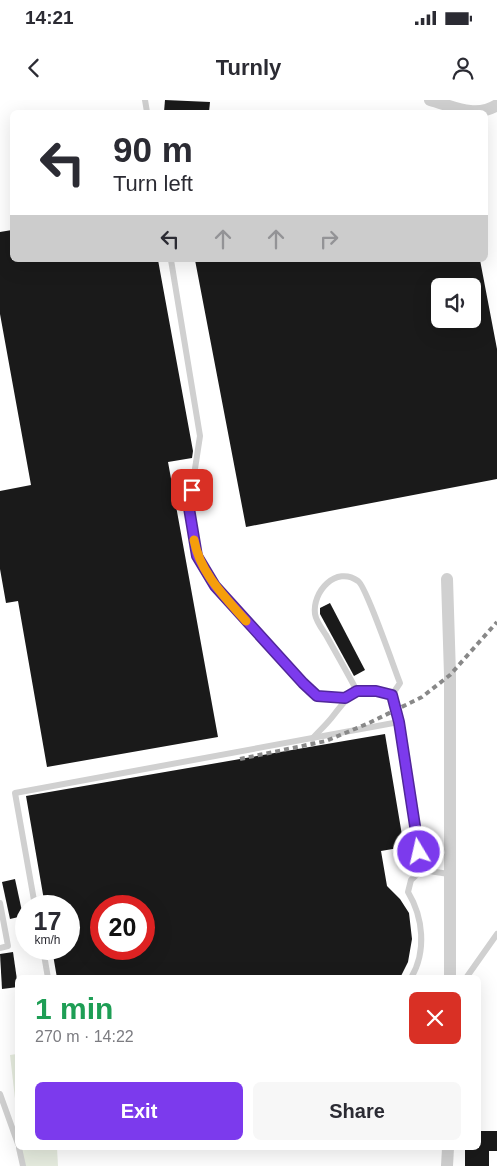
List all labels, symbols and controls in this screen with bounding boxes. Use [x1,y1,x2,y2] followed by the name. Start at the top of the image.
[25,7,74,28] text: 14:21
[20,54,48,82] icon: back
[449,54,477,82] icon: person
[216,55,281,80] text: Turnly
[30,130,95,195] icon: left
[113,130,193,169] text: 90 m
[113,171,193,196] text: Turn left
[156,225,184,253] icon: left
[209,225,237,253] icon: ahead
[262,225,290,253] icon: ahead
[315,225,343,253] icon: right
[431,278,481,328] map controls
[431,278,481,328] button: sound
[171,469,213,511] pin
[178,476,206,504] icon: arrive
[392,825,444,877] position arrow
[90,895,155,960] speed limit sign: 20
[34,907,61,935] text: 17
[34,933,61,947] text: km/h
[35,992,113,1025] text: 1 min
[409,992,461,1044] button: close
[35,1028,134,1045] text: 270 m · 14:22
[35,1082,243,1140] button: Exit
[253,1082,461,1140] button: Share

